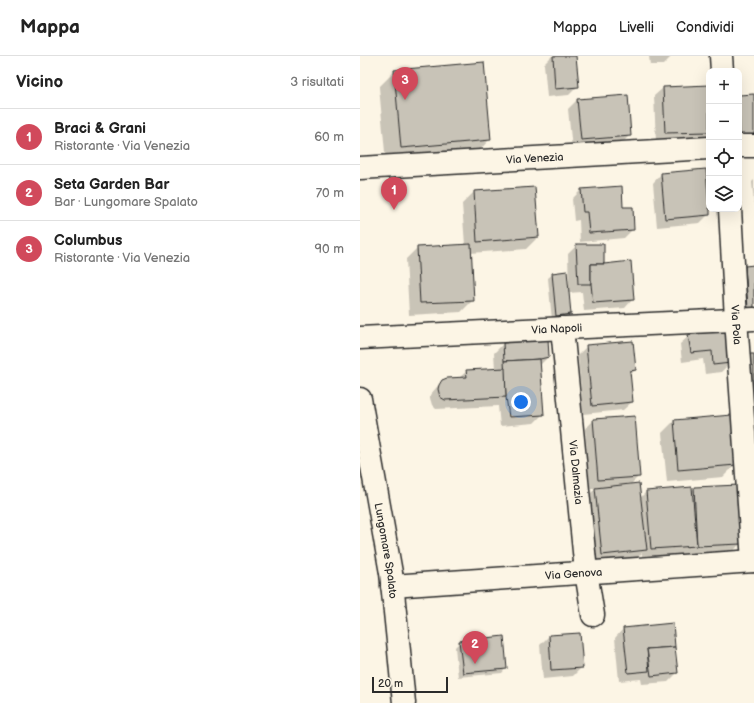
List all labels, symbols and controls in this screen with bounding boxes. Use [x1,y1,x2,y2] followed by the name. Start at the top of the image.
[20,16,80,39] text: Mappa
[553,19,597,36] text: Mappa
[619,19,654,36] text: Livelli
[676,19,734,36] text: Condividi
[392,67,418,100] pin: 3
[706,68,742,212] map controls
[706,68,742,104] button: +
[16,72,63,92] text: Vicino
[290,74,344,90] text: 3 risultati
[706,104,742,140] button: −
[54,119,146,138] text: Braci & Grani
[26,129,32,145] text: 1
[314,129,344,145] text: 60 m
[54,138,190,154] text: Ristorante · Via Venezia
[706,140,742,176] button: locate
[506,150,564,167] street label: Via Venezia
[54,175,169,194] text: Seta Garden Bar
[706,176,742,212] button: layers
[381,177,407,210] pin: 1
[25,185,33,201] text: 2
[316,185,344,201] text: 70 m
[54,194,198,210] text: Bar · Lungomare Spalato
[54,231,122,250] text: Columbus
[25,241,33,257] text: 3
[315,241,344,257] text: 90 m
[54,250,190,266] text: Ristorante · Via Venezia
[728,305,744,345] street label: Via Pola
[531,321,582,337] street label: Via Napoli
[511,392,531,412] your location
[566,440,585,505] street label: Via Dalmazia
[372,502,400,599] street label: Lungomare Spalato
[545,566,603,582] street label: Via Genova
[462,631,488,664] pin: 2
[372,675,448,694] scale bar
[378,677,403,690] text: 20 m

